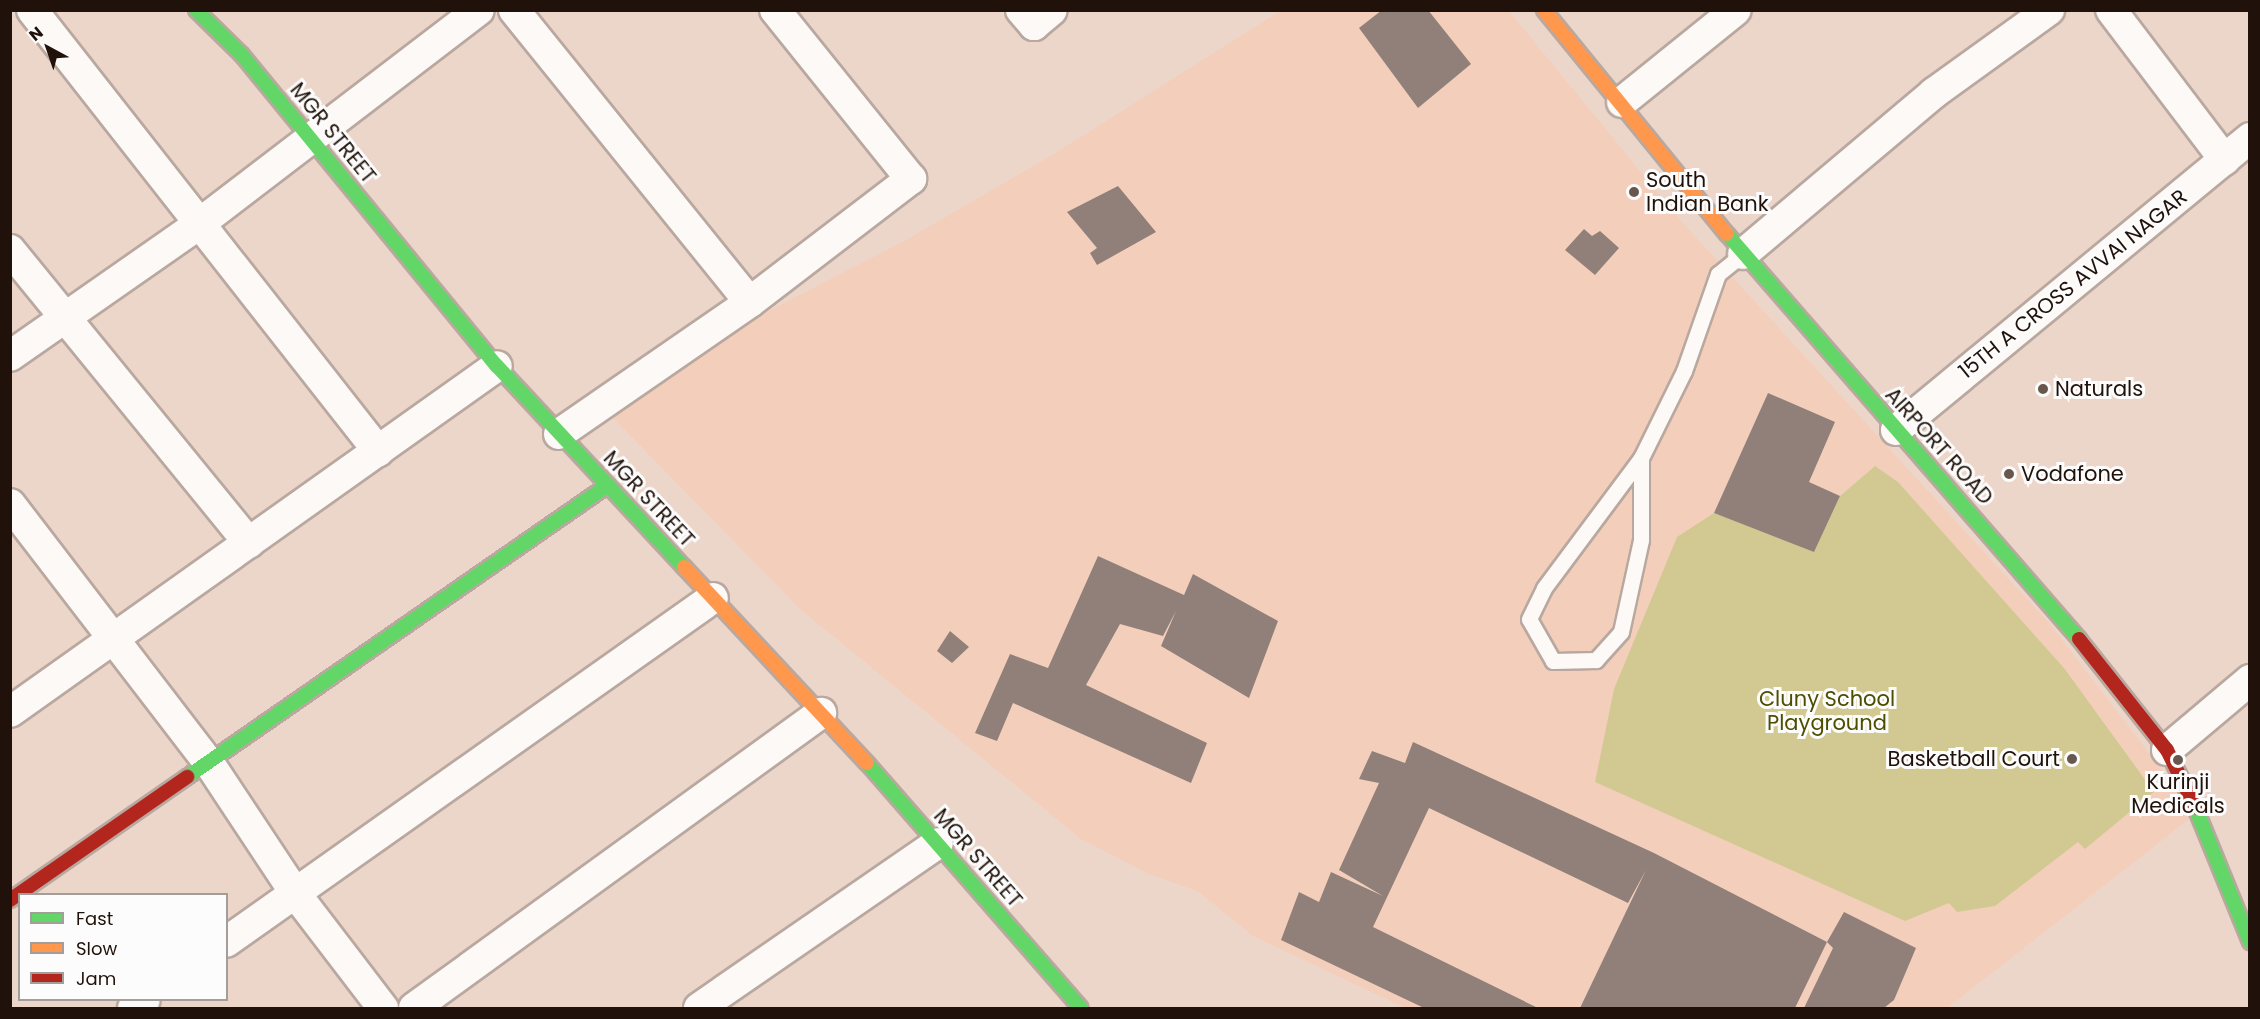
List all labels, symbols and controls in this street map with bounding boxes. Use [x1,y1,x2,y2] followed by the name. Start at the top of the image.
[18,18,78,78] north arrow
[24,21,48,47] text: N
[285,78,381,188] street label: MGR STREET
[1646,167,1769,217] place label: South Indian Bank
[1954,184,2192,384] street label: 15TH A CROSS AVVAI NAGAR
[1627,185,1641,199] marker: South Indian Bank
[2055,376,2143,402] place label: Naturals
[1880,382,1998,510] street label: AIRPORT ROAD
[2036,382,2050,396] marker: Naturals
[598,446,700,552] street label: MGR STREET
[2021,461,2124,487] place label: Vodafone
[2002,467,2016,481] marker: Vodafone
[1759,686,1895,736] park label: Cluny School Playground
[1888,746,2060,772] place label: Basketball Court
[2065,752,2079,766] marker: Basketball Court
[2171,753,2185,767] marker: Kurinji Medicals
[2131,769,2225,819] place label: Kurinji Medicals
[928,804,1028,912] street label: MGR STREET
[18,893,228,1001] legend
[76,906,113,931] text: Fast
[76,936,117,961] text: Slow
[76,966,116,991] text: Jam

